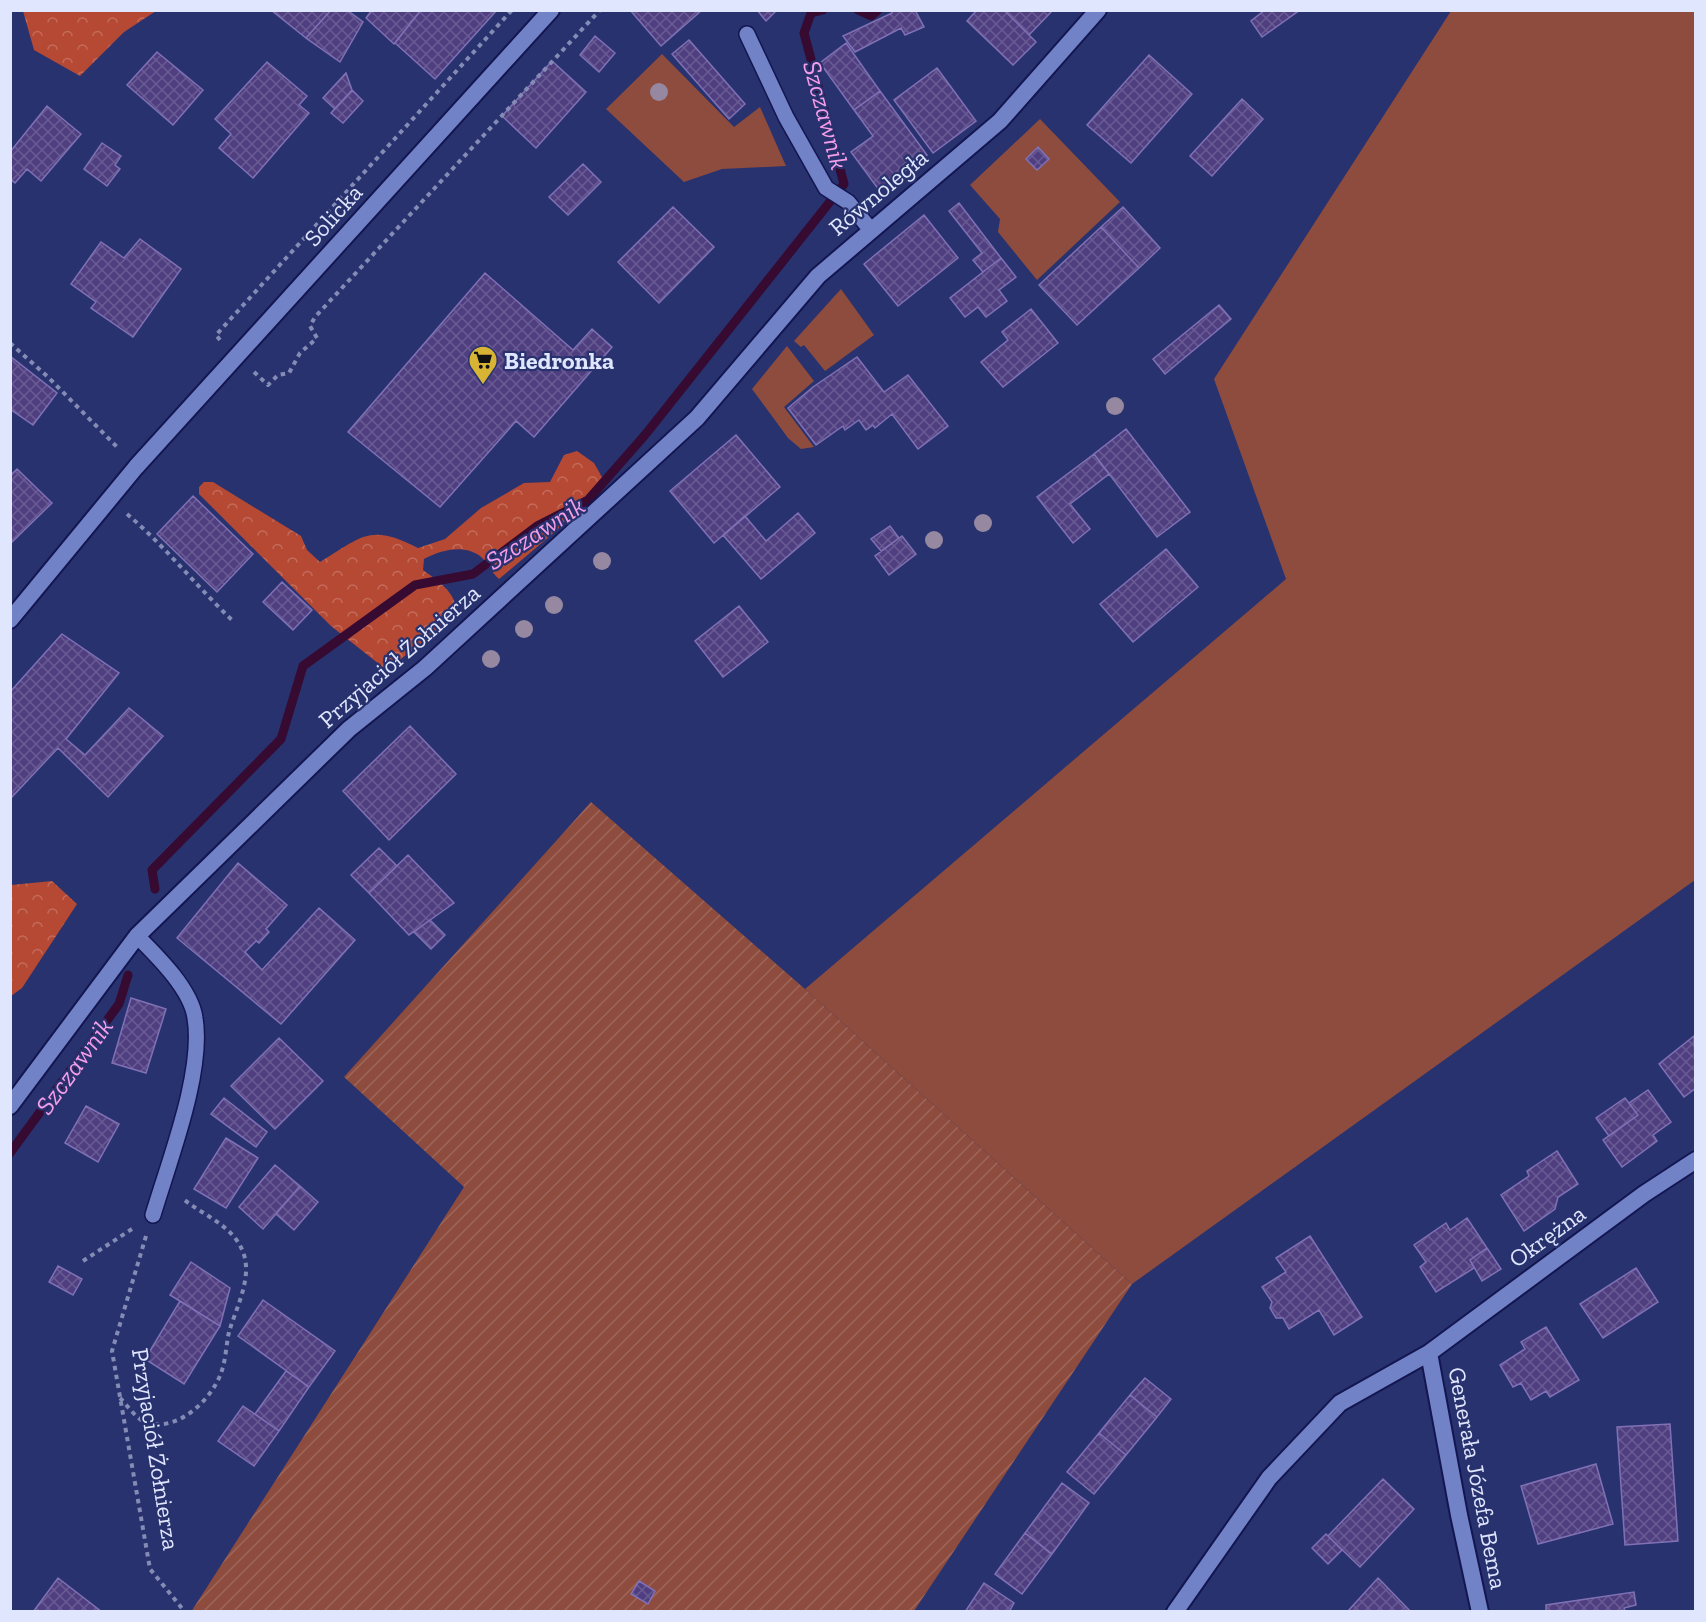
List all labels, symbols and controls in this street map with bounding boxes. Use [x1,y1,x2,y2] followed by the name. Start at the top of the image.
[796,57,856,173] water label: Szczawnik
[823,142,934,242] street label: Równoległa
[298,178,369,252] street label: Solicka
[467,344,499,386] supermarket icon: Biedronka
[504,346,614,375] place label: Biedronka
[479,489,591,577] water label: Szczawnik
[312,578,486,734] street label: Przyjaciół Żołnierza
[28,1011,120,1121] water label: Szczawnik
[1503,1198,1591,1273] street label: Okrężna
[126,1346,186,1552] street label: Przyjaciół Żołnierza
[1442,1365,1514,1592] street label: Generała Józefa Bema

